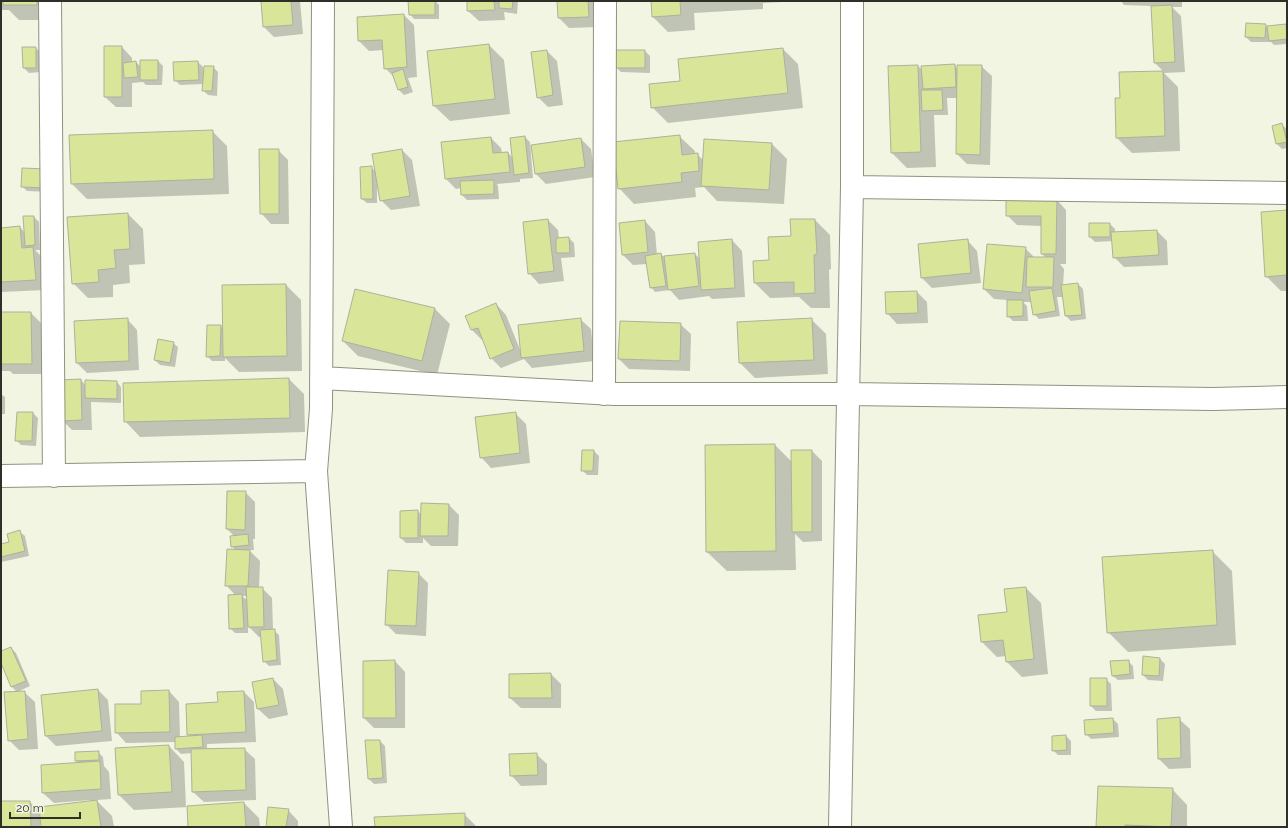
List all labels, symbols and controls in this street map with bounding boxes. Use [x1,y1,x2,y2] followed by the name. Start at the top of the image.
[10,794,80,820] scale bar
[16,801,44,815] text: 20 m

